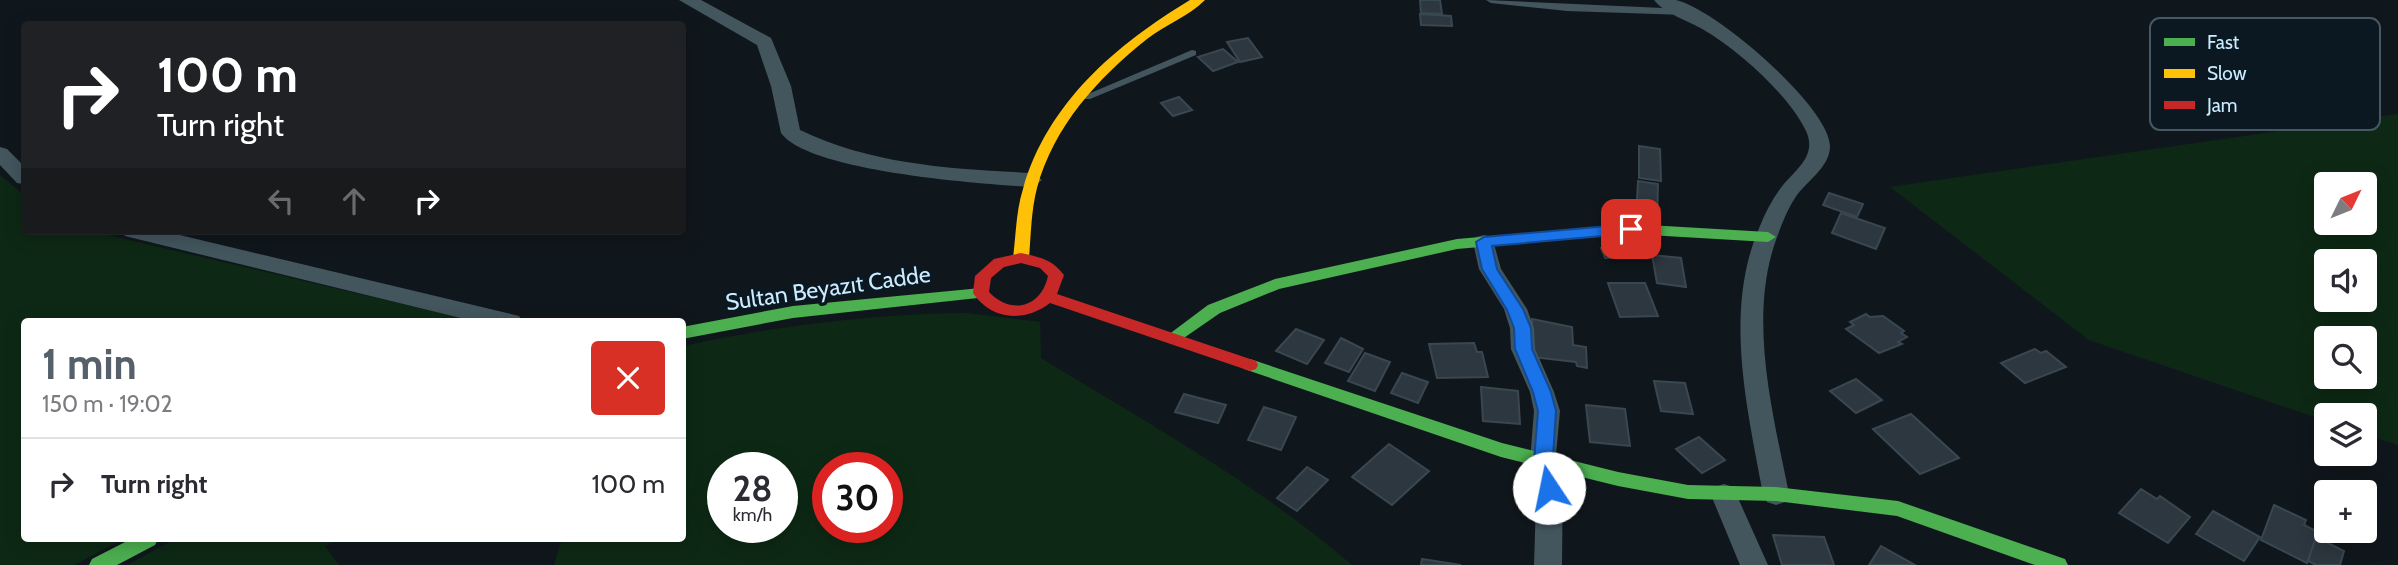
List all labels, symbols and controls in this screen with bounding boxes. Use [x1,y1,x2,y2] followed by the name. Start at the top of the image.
[2150,18,2380,130] legend
[2207,31,2240,54] text: Fast
[157,45,298,104] text: 100 m
[42,49,133,140] icon: right
[2207,62,2247,85] text: Slow
[2206,94,2237,117] text: Jam
[157,105,284,144] text: Turn right
[2314,172,2376,234] north arrow
[2314,172,2377,543] map controls
[262,182,300,220] icon: left
[335,182,373,220] icon: ahead
[408,182,446,220] icon: right
[1601,199,1661,259] pin
[1612,210,1650,248] icon: arrive
[2314,249,2377,312] button: sound
[724,260,932,316] street label: Sultan Beyazıt Cadde
[2314,326,2377,389] button: search
[42,338,137,390] text: 1 min
[591,341,665,415] button: close
[42,390,173,418] text: 150 m · 19:02
[2314,403,2377,466] button: layers
[1512,451,1586,525] position arrow
[812,452,903,543] speed limit sign: 30
[42,465,80,503] icon: right
[733,467,772,510] text: 28
[101,468,207,500] text: Turn right
[592,468,665,500] text: 100 m
[2314,480,2377,543] button: +
[733,504,772,526] text: km/h

